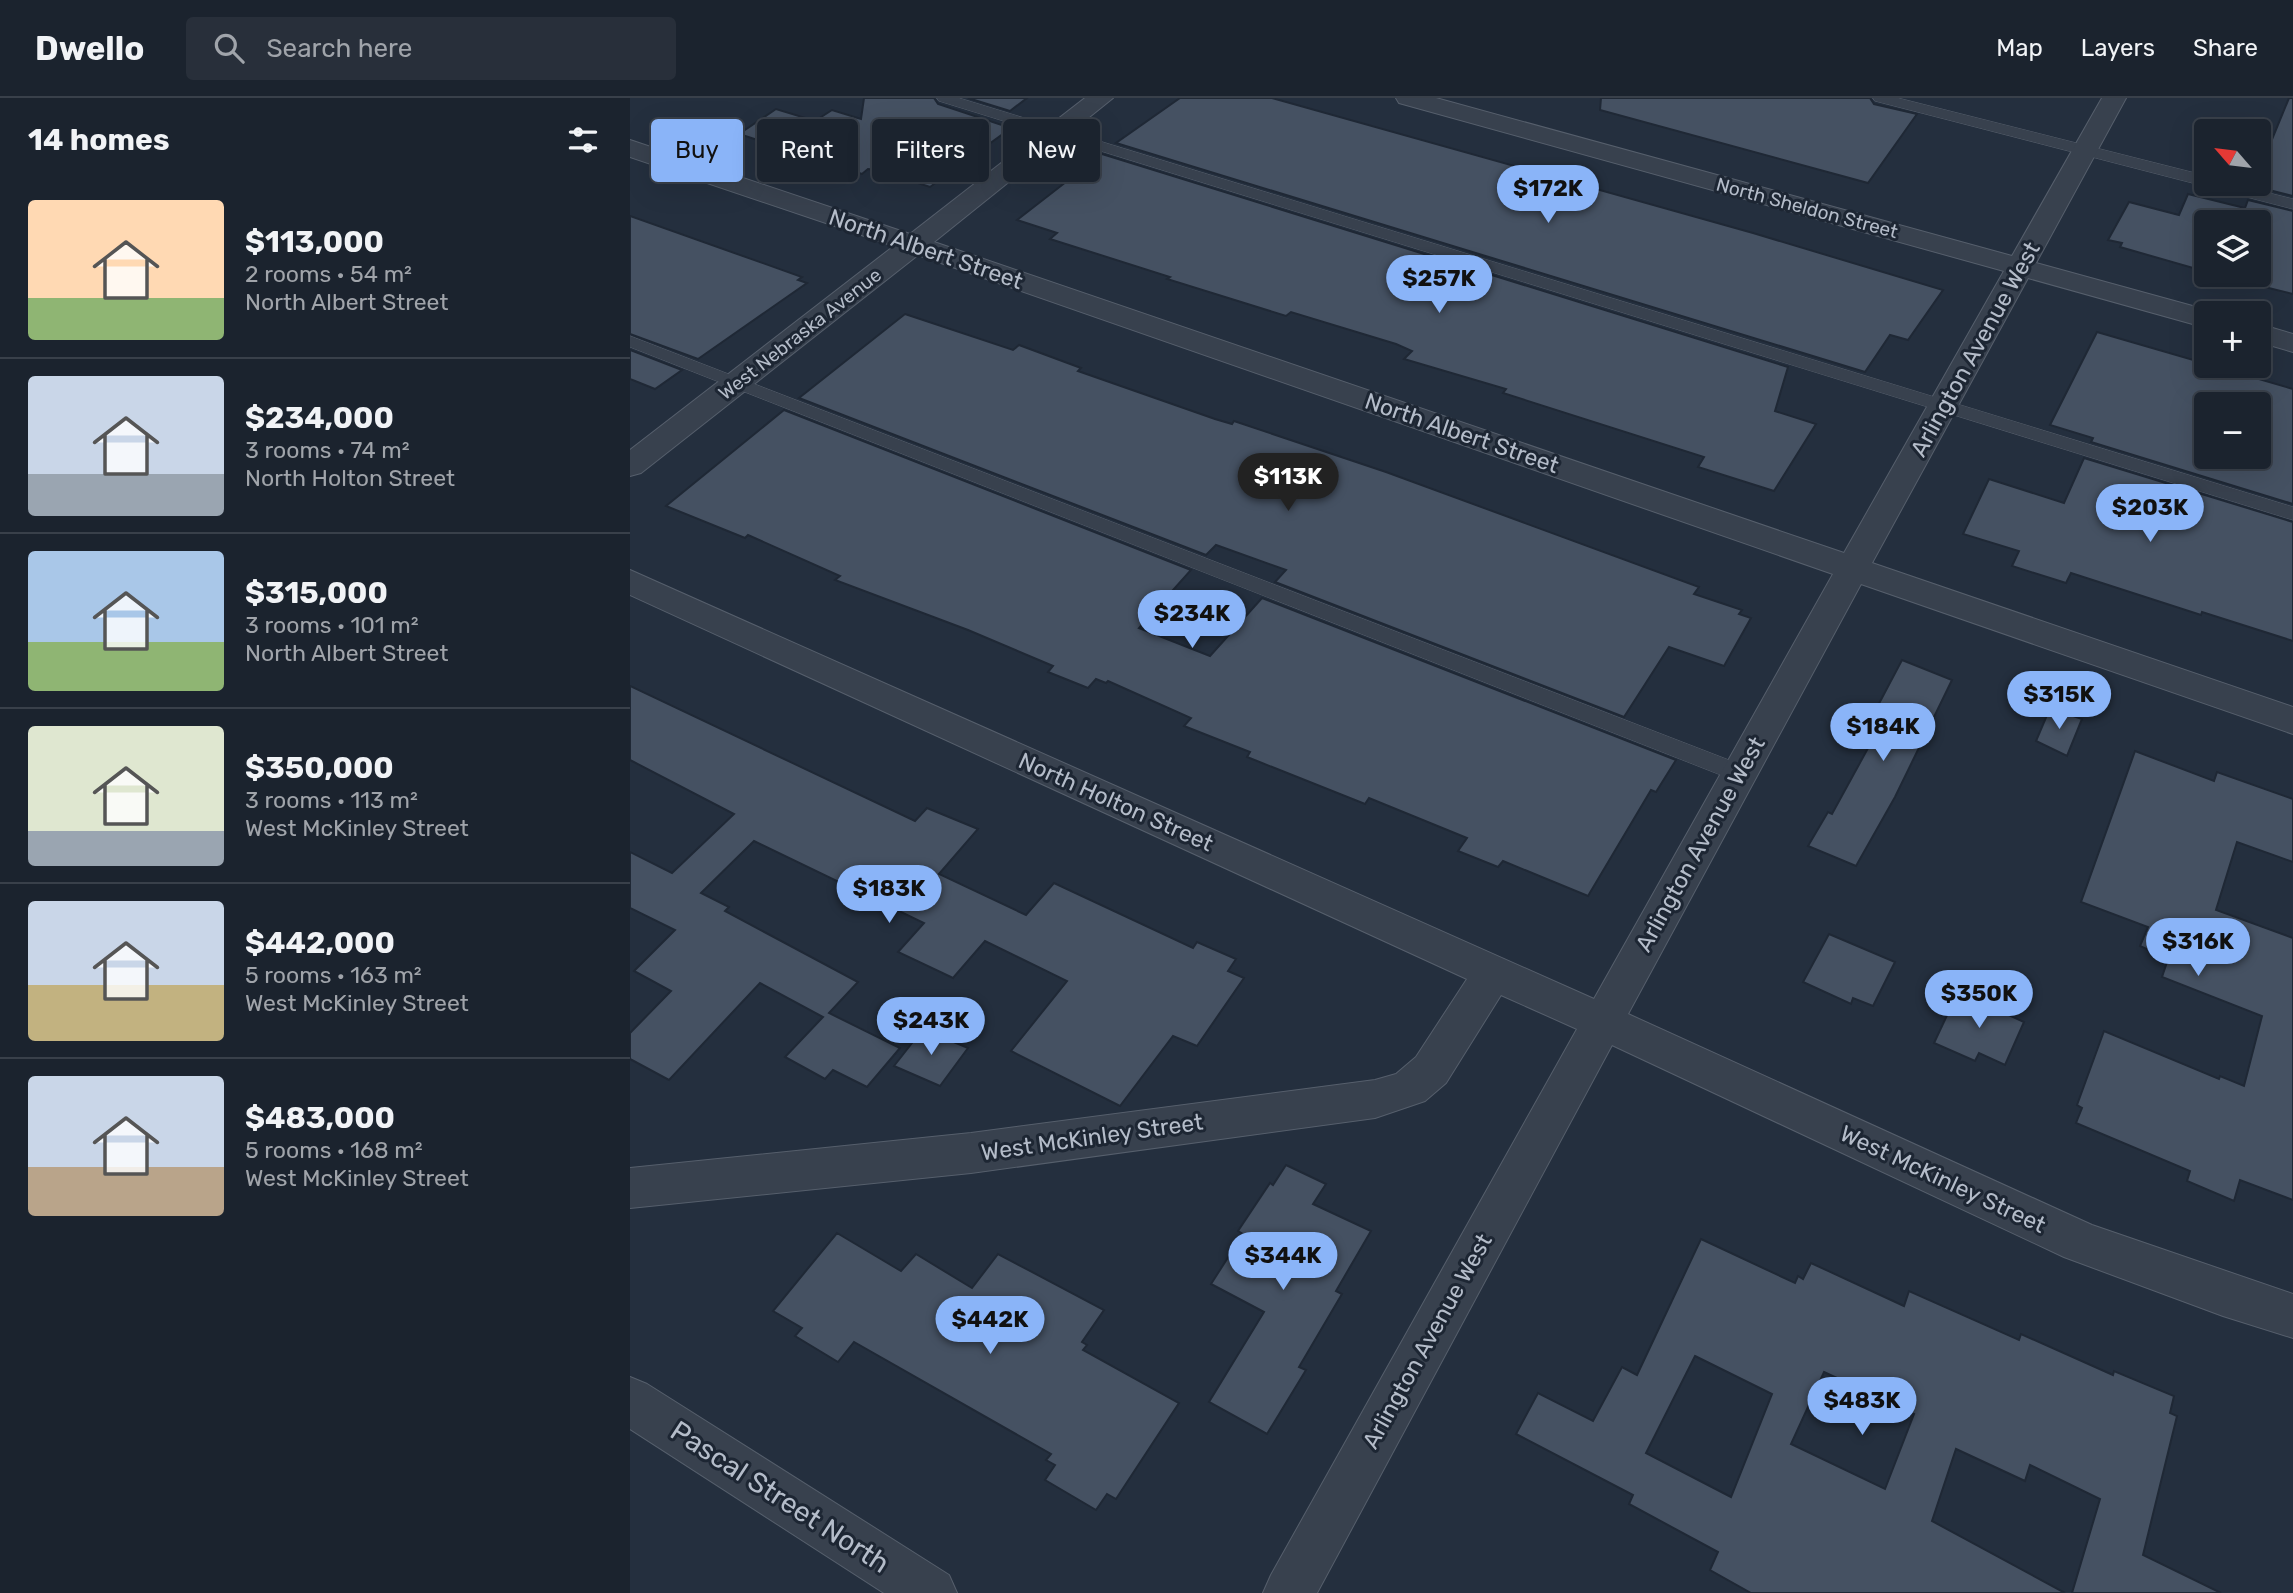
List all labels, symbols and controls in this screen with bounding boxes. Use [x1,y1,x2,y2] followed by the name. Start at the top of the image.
[186,17,676,80] search box
[35,29,144,68] text: Dwello
[210,29,248,67] icon: search
[266,33,412,64] text: Search here
[1996,34,2043,62] text: Map
[2081,34,2155,62] text: Layers
[2193,34,2258,62] text: Share
[651,119,743,182] chip: Buy
[757,119,858,182] chip: Rent
[872,119,989,182] chip: Filters
[1003,119,1100,182] chip: New
[2194,119,2272,196] north arrow
[2194,119,2271,469] map controls
[564,121,602,159] icon: filters
[28,122,170,158] text: 14 homes
[1499,166,1597,225] pin: $172K
[1714,173,1901,243] street label: North Sheldon Street
[1513,174,1583,202] text: $172K
[825,203,1027,295] street label: North Albert Street
[2194,210,2271,287] button: layers
[245,224,384,260] text: $113,000
[84,228,168,312] icon: home
[1904,237,2046,461] street label: Arlington Avenue West
[1390,256,1488,315] pin: $257K
[245,260,412,288] text: 2 rooms · 54 m²
[714,263,886,405] street label: West Nebraska Avenue
[1402,264,1476,292] text: $257K
[245,288,448,316] text: North Albert Street
[2194,301,2271,378] button: +
[1361,387,1563,479] street label: North Albert Street
[2194,392,2271,469] button: −
[245,400,394,436] text: $234,000
[84,404,168,488] icon: home
[245,436,410,464] text: 3 rooms · 74 m²
[1239,454,1337,513] pin: $113K
[1254,462,1322,490] text: $113K
[245,464,455,492] text: North Holton Street
[2101,484,2199,544] pin: $203K
[2112,493,2188,521] text: $203K
[245,575,388,611] text: $315,000
[84,579,168,663] icon: home
[1143,590,1241,650] pin: $234K
[1154,599,1230,627] text: $234K
[245,611,419,639] text: 3 rooms · 101 m²
[245,639,448,667] text: North Albert Street
[2010,672,2108,731] pin: $315K
[2023,680,2095,708] text: $315K
[1834,704,1932,763] pin: $184K
[1846,712,1920,740] text: $184K
[1629,732,1771,956] street label: Arlington Avenue West
[1014,746,1218,858] street label: North Holton Street
[245,750,394,786] text: $350,000
[84,754,168,838] icon: home
[245,786,418,814] text: 3 rooms · 113 m²
[245,814,469,842] text: West McKinley Street
[840,866,938,925] pin: $183K
[853,874,925,902] text: $183K
[2149,918,2247,978] pin: $316K
[245,925,395,961] text: $442,000
[2162,927,2234,955] text: $316K
[84,929,168,1013] icon: home
[245,961,422,989] text: 5 rooms · 163 m²
[1930,970,2028,1030] pin: $350K
[1941,979,2017,1007] text: $350K
[245,989,469,1017] text: West McKinley Street
[882,998,980,1057] pin: $243K
[893,1006,969,1034] text: $243K
[245,1100,395,1136] text: $483,000
[84,1104,168,1188] icon: home
[979,1108,1205,1166] street label: West McKinley Street
[1836,1119,2050,1239] street label: West McKinley Street
[245,1136,423,1164] text: 5 rooms · 168 m²
[245,1164,469,1192] text: West McKinley Street
[1356,1229,1498,1453] street label: Arlington Avenue West
[1234,1232,1332,1292] pin: $344K
[1244,1241,1322,1269] text: $344K
[941,1296,1039,1356] pin: $442K
[952,1305,1028,1333] text: $442K
[1813,1378,1911,1437] pin: $483K
[1823,1386,1901,1414] text: $483K
[665,1414,895,1580] street label: Pascal Street North

